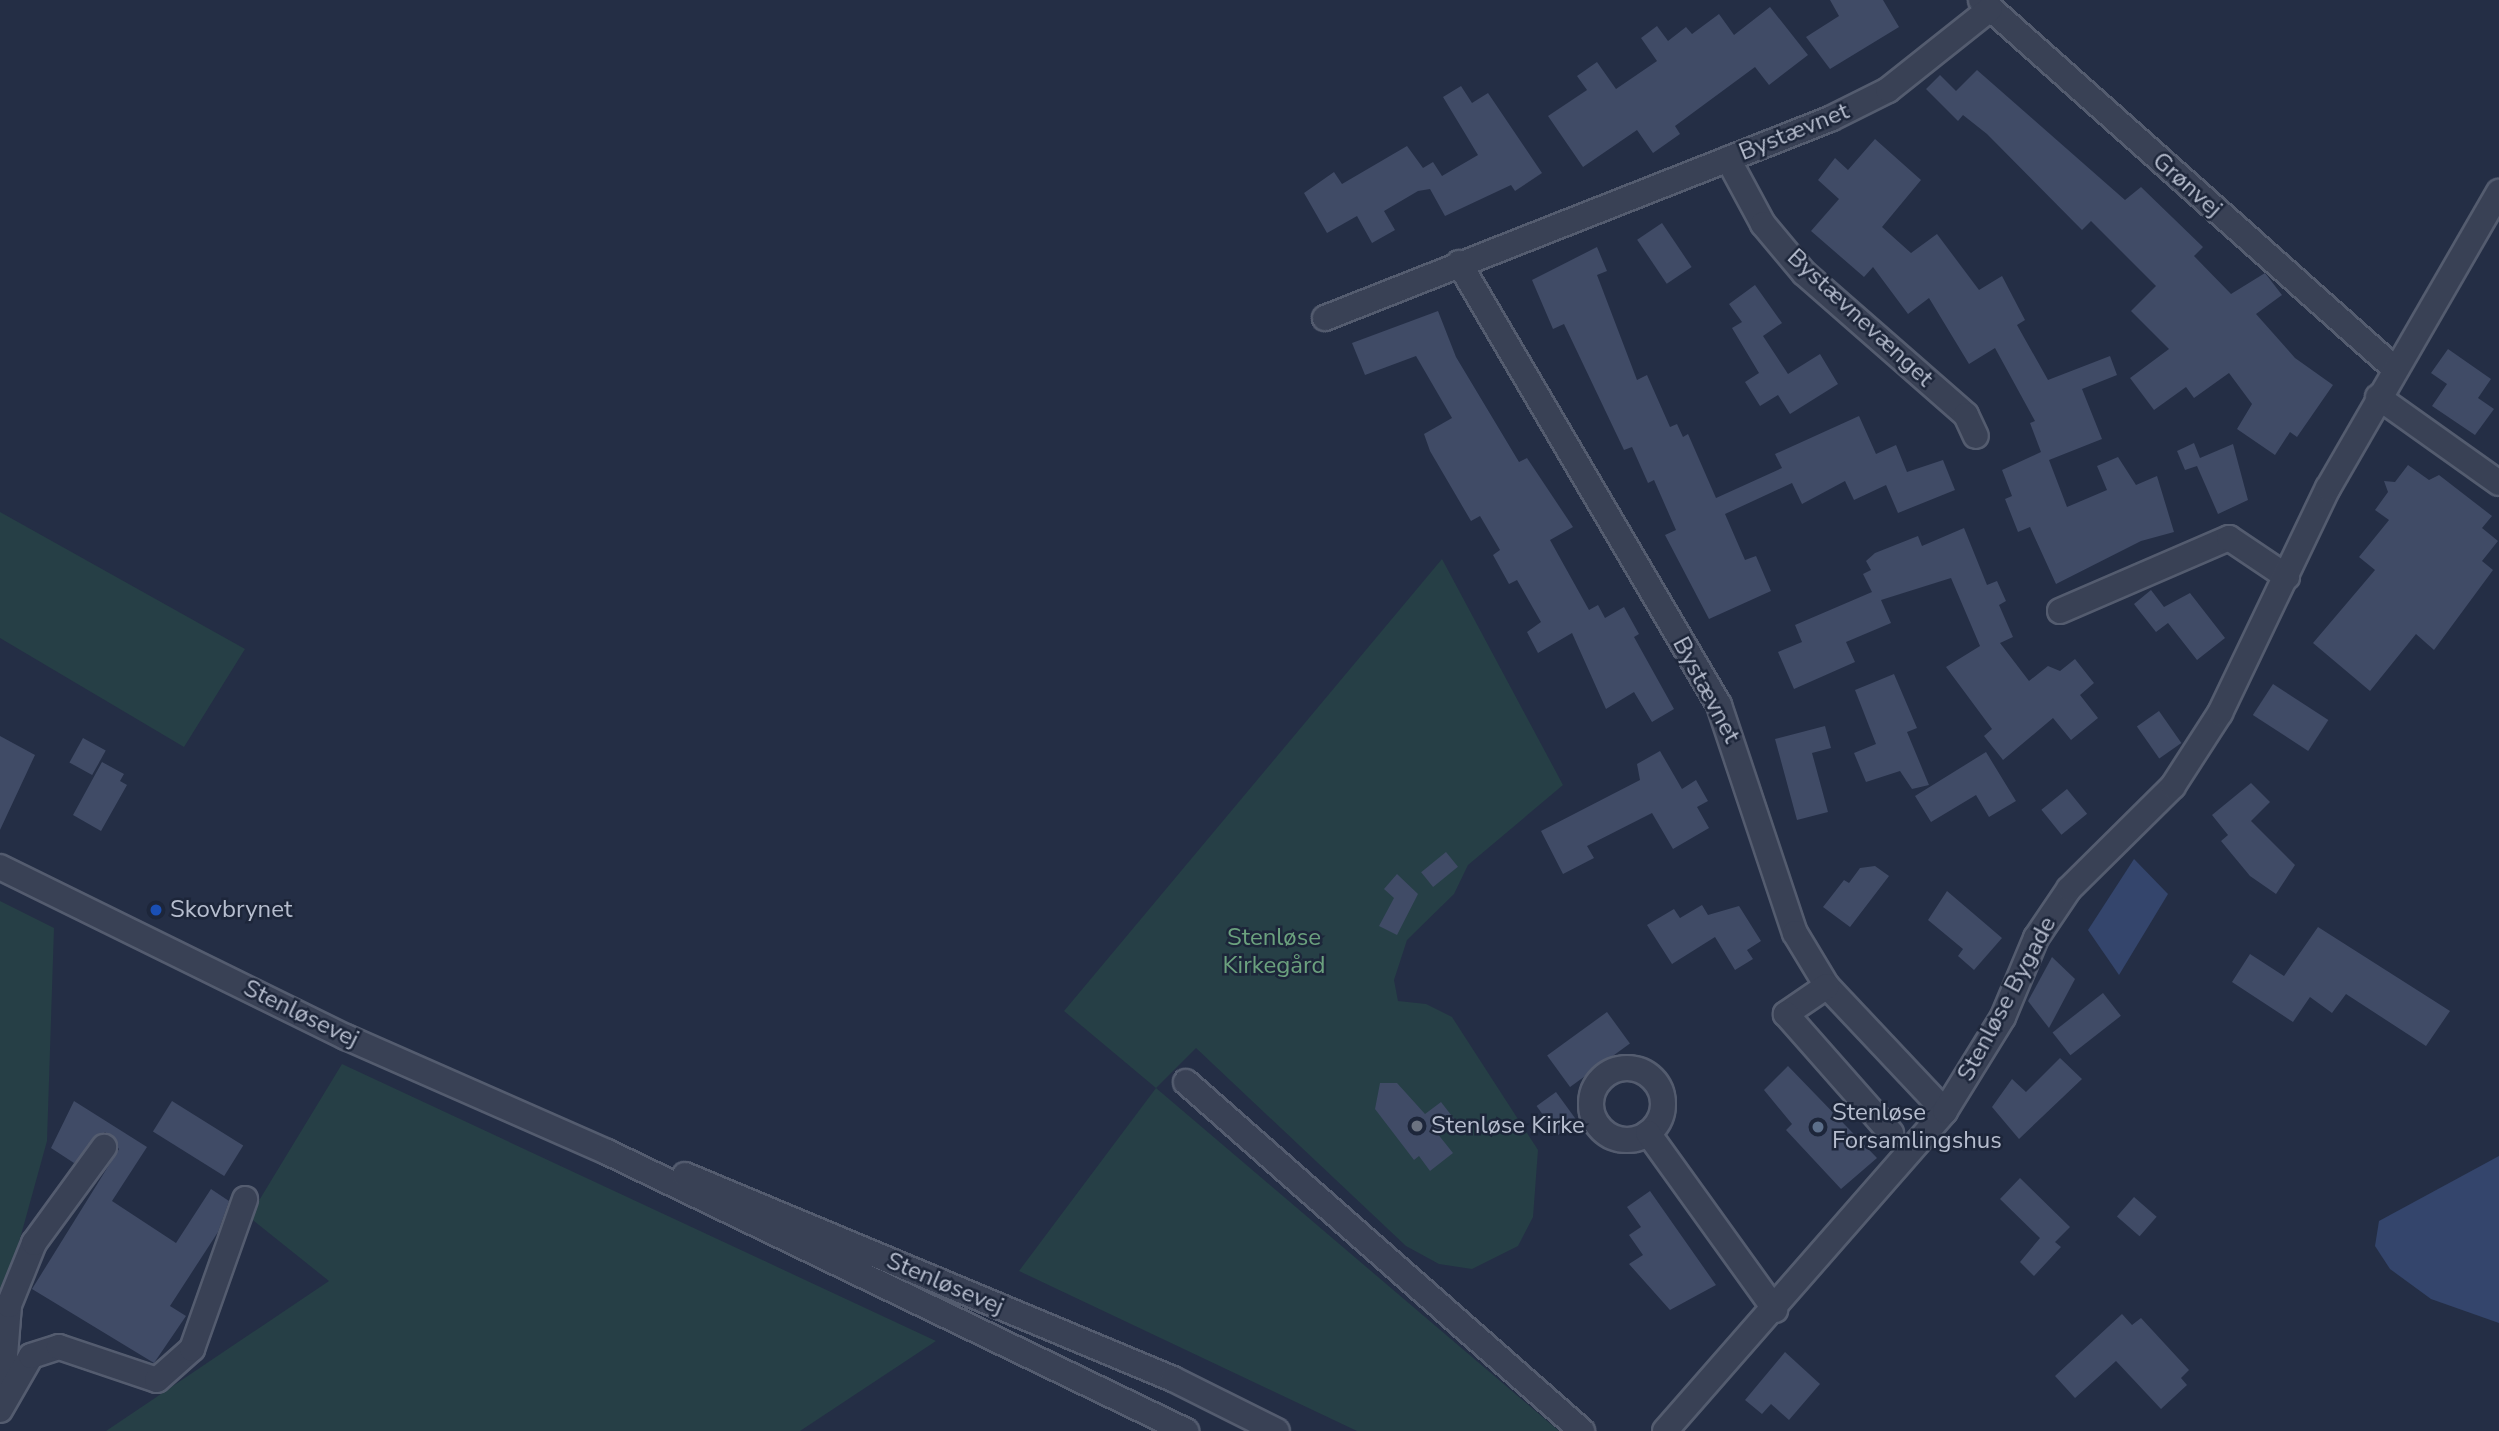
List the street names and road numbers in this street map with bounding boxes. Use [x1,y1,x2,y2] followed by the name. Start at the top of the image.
[1735,97,1853,167] street label: Bystævnet
[2146,146,2228,224] street label: Grønvej
[1781,243,1939,393] street label: Bystævnevænget
[1666,632,1746,748] street label: Bystævnet
[1952,912,2062,1086] street label: Stenløse Bygade
[239,974,363,1054] street label: Stenløsevej
[882,1246,1008,1322] street label: Stenløsevej

